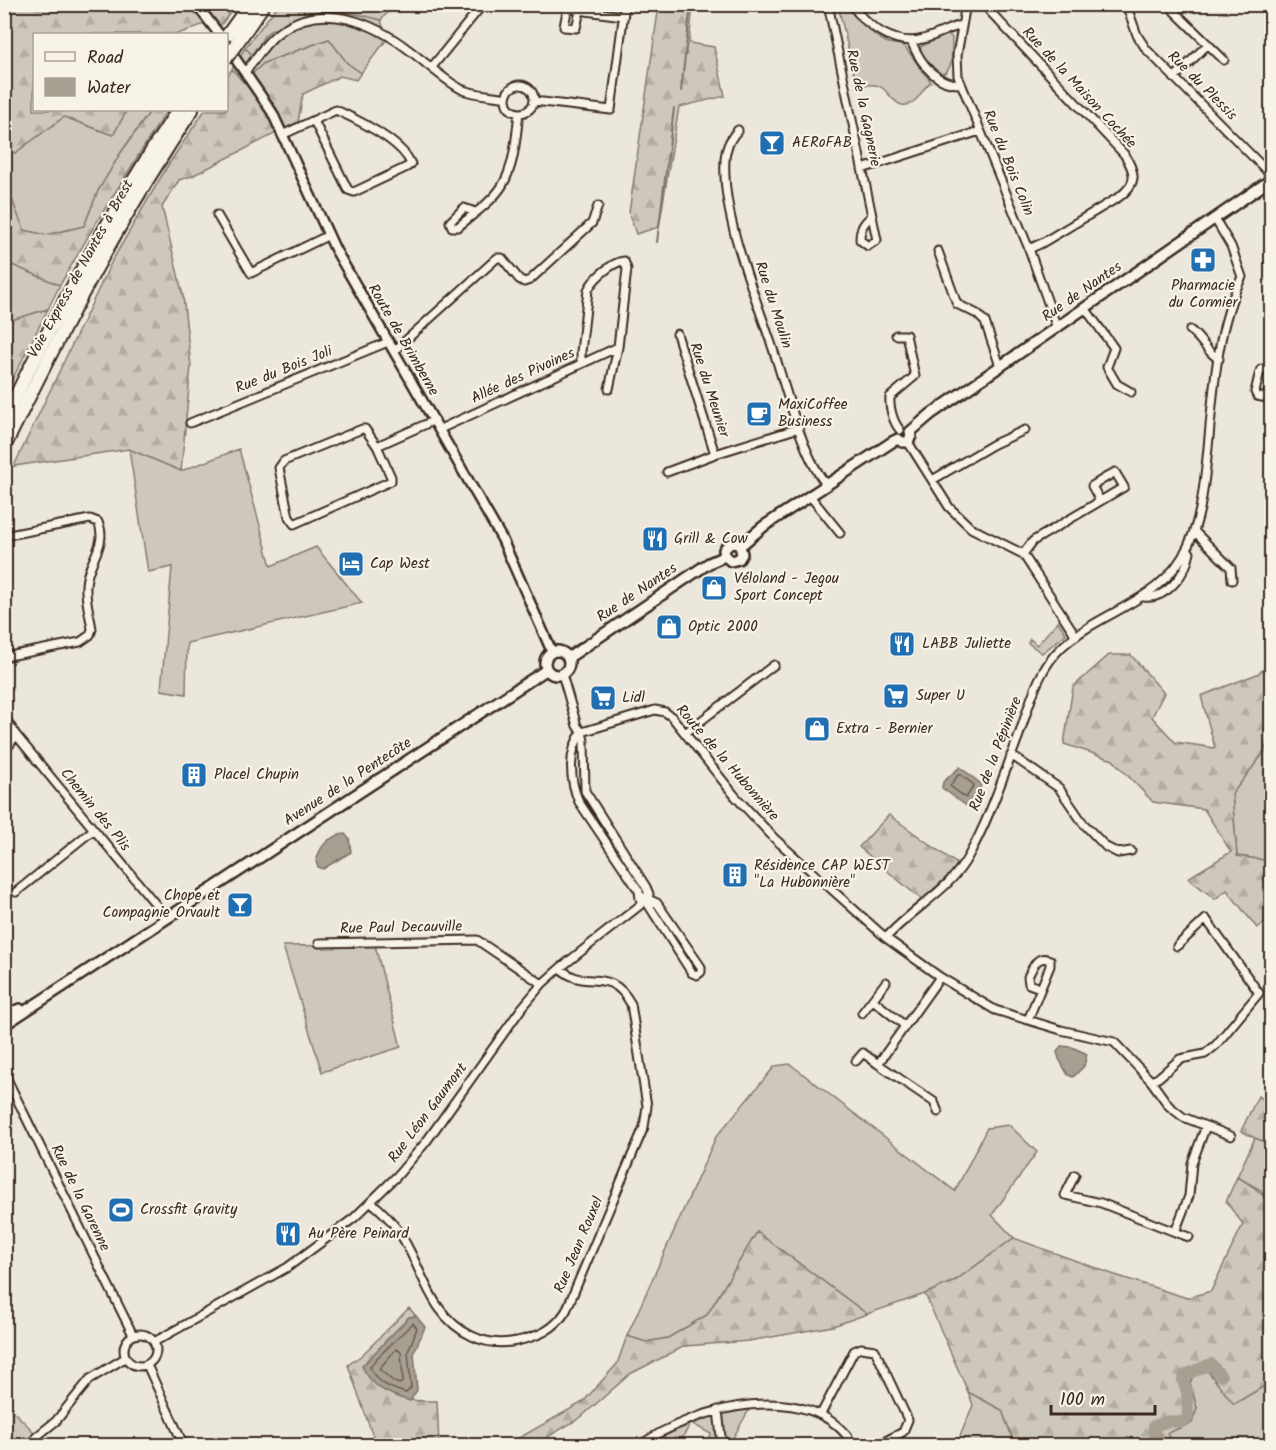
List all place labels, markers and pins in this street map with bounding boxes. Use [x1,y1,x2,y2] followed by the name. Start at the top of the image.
[757,128,787,158] bar icon: AERoFAB
[792,131,852,155] place label: AERoFAB
[1188,245,1218,275] pharmacy icon: Pharmacie du Cormier
[1169,274,1238,315] place label: Pharmacie du Cormier
[778,393,848,434] place label: MaxiCoffee Business
[744,399,774,429] cafe icon: MaxiCoffee Business
[640,524,670,554] restaurant icon: Grill & Cow
[674,527,748,551] place label: Grill & Cow
[336,549,366,579] hotel icon: Cap West
[370,552,430,576] place label: Cap West
[734,567,839,608] place label: Véloland - Jegou Sport Concept
[699,573,729,603] shop icon: Véloland - Jegou Sport Concept
[654,612,684,642] shop icon: Optic 2000
[688,615,758,639] place label: Optic 2000
[887,629,917,659] restaurant icon: LABB Juliette
[922,632,1011,656] place label: LABB Juliette
[881,681,911,711] supermarket icon: Super U
[588,683,618,713] supermarket icon: Lidl
[916,684,965,708] place label: Super U
[622,686,645,710] place label: Lidl
[802,714,832,744] shop icon: Extra - Bernier
[836,717,933,741] place label: Extra - Bernier
[179,760,209,790] building icon: Placel Chupin
[214,763,299,787] place label: Placel Chupin
[754,854,892,895] place label: Résidence CAP WEST "La Hubonnière"
[720,860,750,890] building icon: Résidence CAP WEST "La Hubonnière"
[102,884,220,925] place label: Chope et Compagnie Orvault
[225,890,255,920] bar icon: Chope et Compagnie Orvault
[106,1195,136,1225] sports icon: Crossfit Gravity
[140,1198,238,1222] place label: Crossfit Gravity
[273,1219,303,1249] restaurant icon: Au Père Peinard
[308,1222,409,1246] place label: Au Père Peinard

